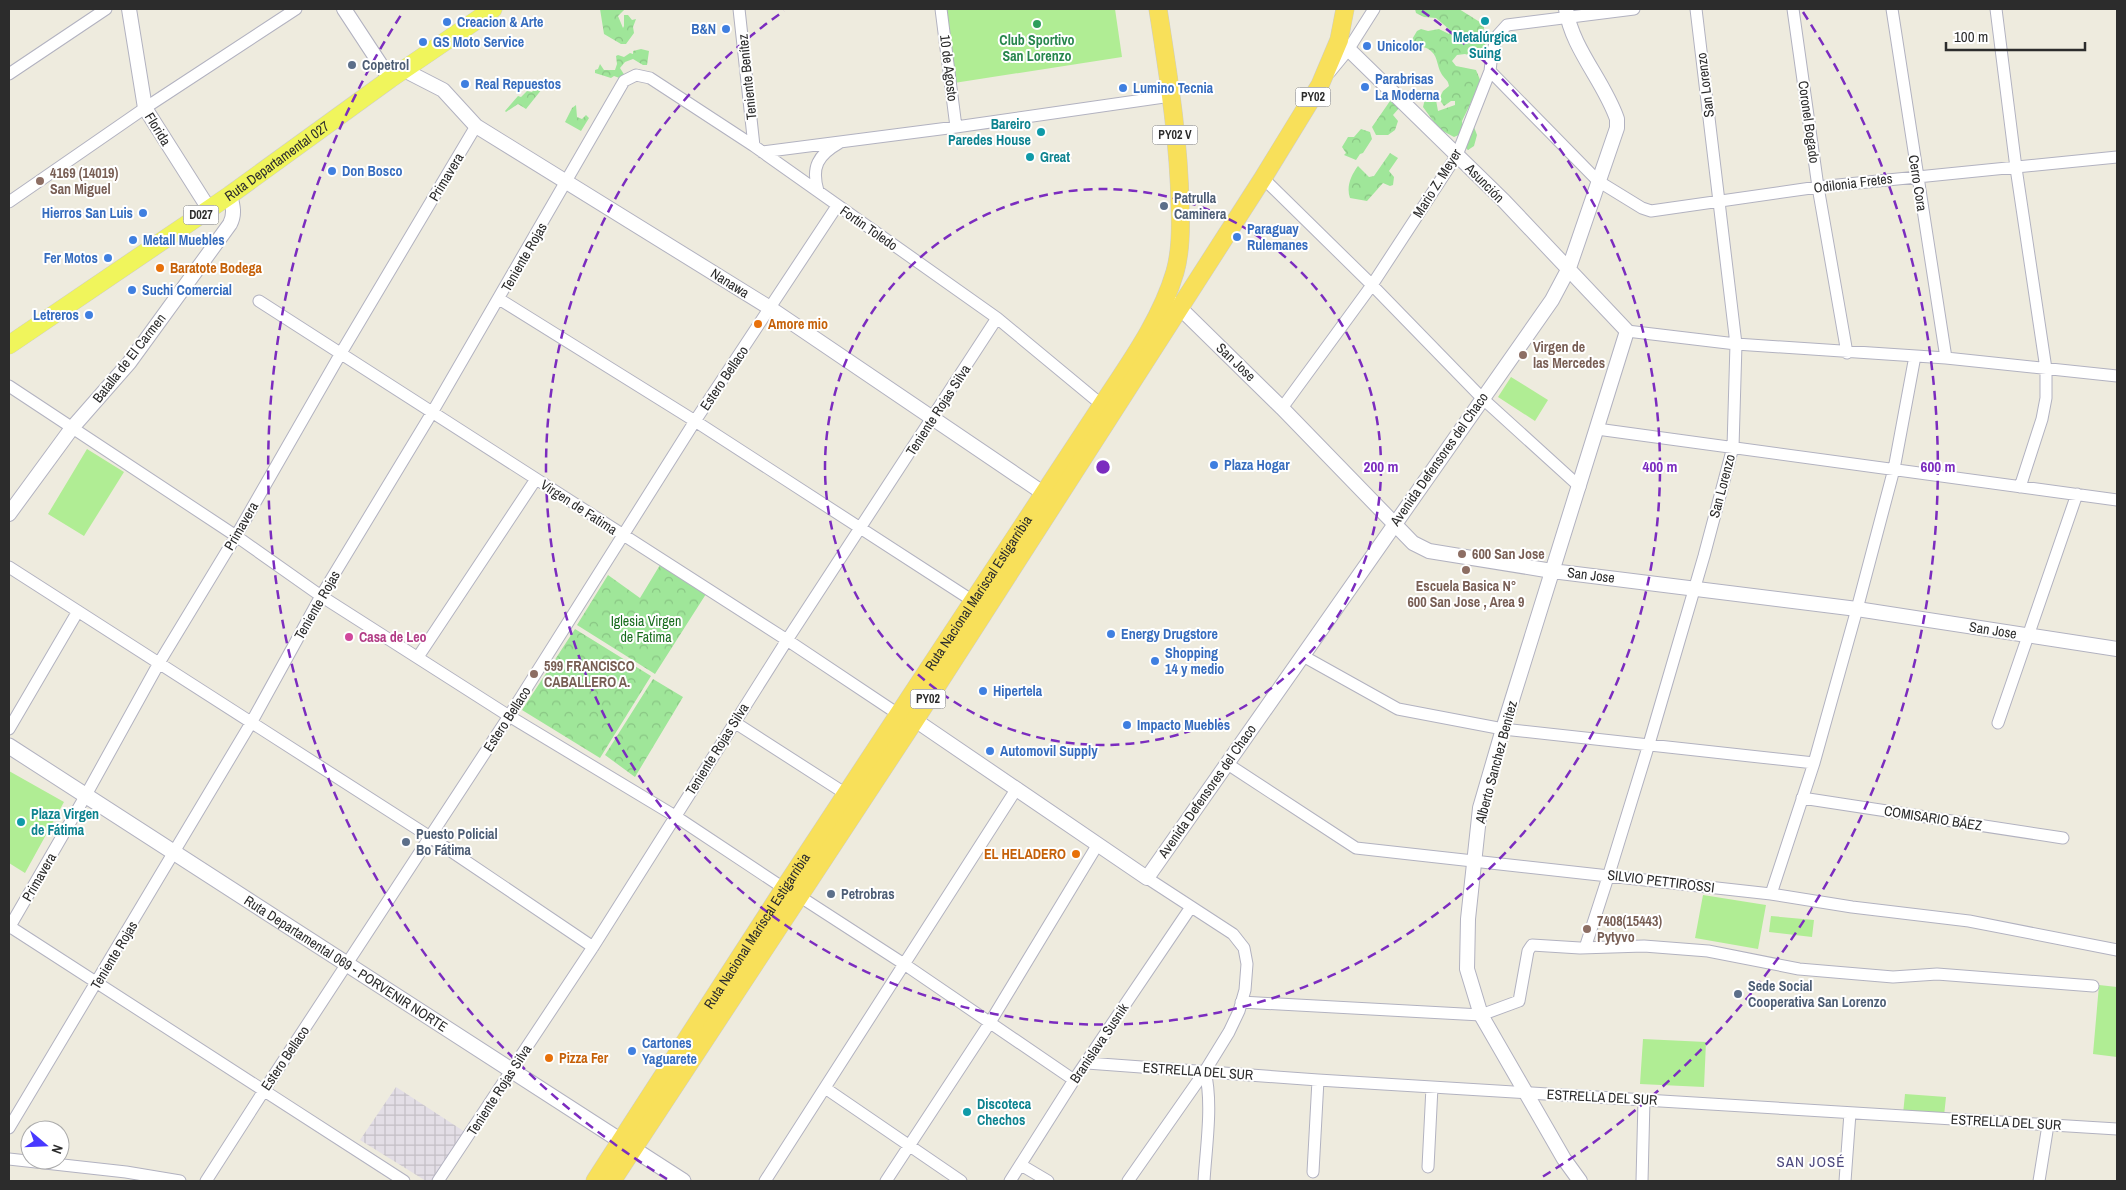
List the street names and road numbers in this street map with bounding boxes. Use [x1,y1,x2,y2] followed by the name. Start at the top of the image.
[734,33,760,121] street label: Teniente Benítez
[936,34,962,102] street label: 10 de Agosto
[1692,52,1718,118] street label: San Lorenzo
[1794,80,1824,164] street label: Coronel Bogado
[1296,88,1330,106] road number: PY02
[141,109,175,149] street label: Florida
[221,117,333,205] street label: Ruta Departamental 027
[1152,126,1198,144] road number: PY02 V
[1409,145,1465,221] street label: Mario Z. Meyer
[425,149,468,204] street label: Primavera
[1905,154,1931,213] street label: Cerro Cora
[1461,159,1508,206] street label: Asunción
[1813,169,1894,197] street label: Odilonia Fretes
[837,202,901,254] street label: Fortin Toledo
[184,206,218,224] road number: D027
[497,219,551,295] street label: Teniente Rojas
[707,264,753,302] street label: Nanawa
[89,310,169,406] street label: Batalla de El Carmen
[1213,339,1259,385] street label: San Jose
[696,342,752,414] street label: Estero Bellaco
[902,360,975,459] street label: Teniente Rojas Silva
[1386,389,1492,530] street label: Avenida Defensores del Chaco
[1705,452,1739,520] street label: San Lorenzo
[537,476,621,539] street label: Virgen de Fatima
[220,498,262,553] street label: Primavera
[921,511,1036,674] street label: Ruta Nacional Mariscal Estigarribia
[1566,563,1616,587] street label: San Jose
[290,567,344,643] street label: Teniente Rojas
[1968,617,2018,643] street label: San Jose
[479,683,535,755] street label: Estero Bellaco
[910,690,946,709] road number: PY02
[1471,698,1521,826] street label: Alberto Sanchez Benitez
[681,699,753,798] street label: Teniente Rojas Silva
[1154,721,1260,862] street label: Avenida Defensores del Chaco
[1883,801,1983,835] street label: COMISARIO BÁEZ
[18,849,60,904] street label: Primavera
[700,849,814,1012] street label: Ruta Nacional Mariscal Estigarribia
[1606,866,1716,896] street label: SILVIO PETTIROSSI
[241,891,451,1036] street label: Ruta Departamental 069 - PORVENIR NORTE
[87,917,142,992] street label: Teniente Rojas
[1066,999,1132,1086] street label: Branislava Susnik
[257,1022,313,1094] street label: Estero Bellaco
[463,1040,536,1139] street label: Teniente Rojas Silva
[1142,1058,1254,1084] street label: ESTRELLA DEL SUR
[1546,1085,1658,1109] street label: ESTRELLA DEL SUR
[1950,1110,2062,1134] street label: ESTRELLA DEL SUR

